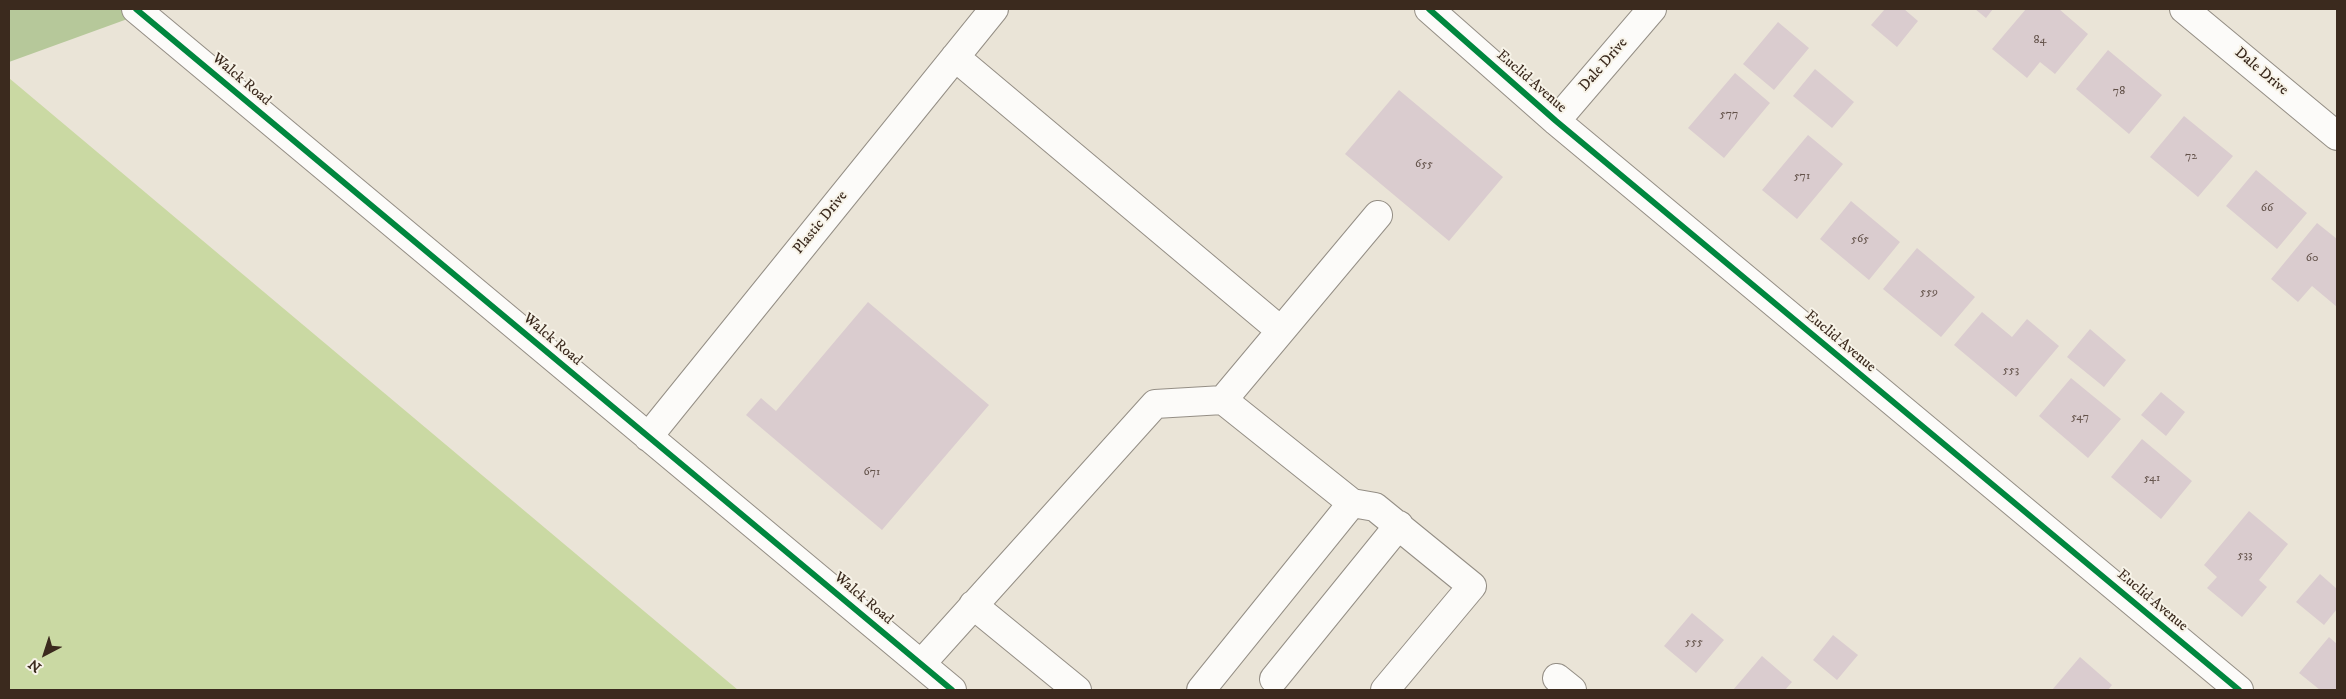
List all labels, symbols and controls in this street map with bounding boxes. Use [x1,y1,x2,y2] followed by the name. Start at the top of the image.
[2034,34,2046,48] house number: 84
[1576,35,1632,95] street label: Dale Drive
[2230,44,2292,100] street label: Dale Drive
[1492,47,1570,117] street label: Euclid Avenue
[208,50,274,110] street label: Walck Road
[2113,85,2125,99] house number: 78
[1720,108,1738,122] house number: 577
[2185,150,2197,164] house number: 72
[1415,158,1433,172] house number: 655
[1794,170,1810,184] house number: 571
[790,188,852,258] street label: Plastic Drive
[2261,202,2273,216] house number: 66
[1851,233,1869,247] house number: 565
[2306,252,2318,266] house number: 60
[1920,286,1938,300] house number: 559
[1801,307,1879,377] street label: Euclid Avenue
[519,310,585,370] street label: Walck Road
[2003,364,2019,378] house number: 553
[2071,411,2089,425] house number: 547
[864,466,880,480] house number: 671
[2144,472,2160,486] house number: 541
[2238,549,2252,563] house number: 533
[2113,566,2191,636] street label: Euclid Avenue
[830,569,896,629] street label: Walck Road
[20,629,70,679] north arrow
[1685,636,1703,650] house number: 555
[25,655,46,676] text: N

